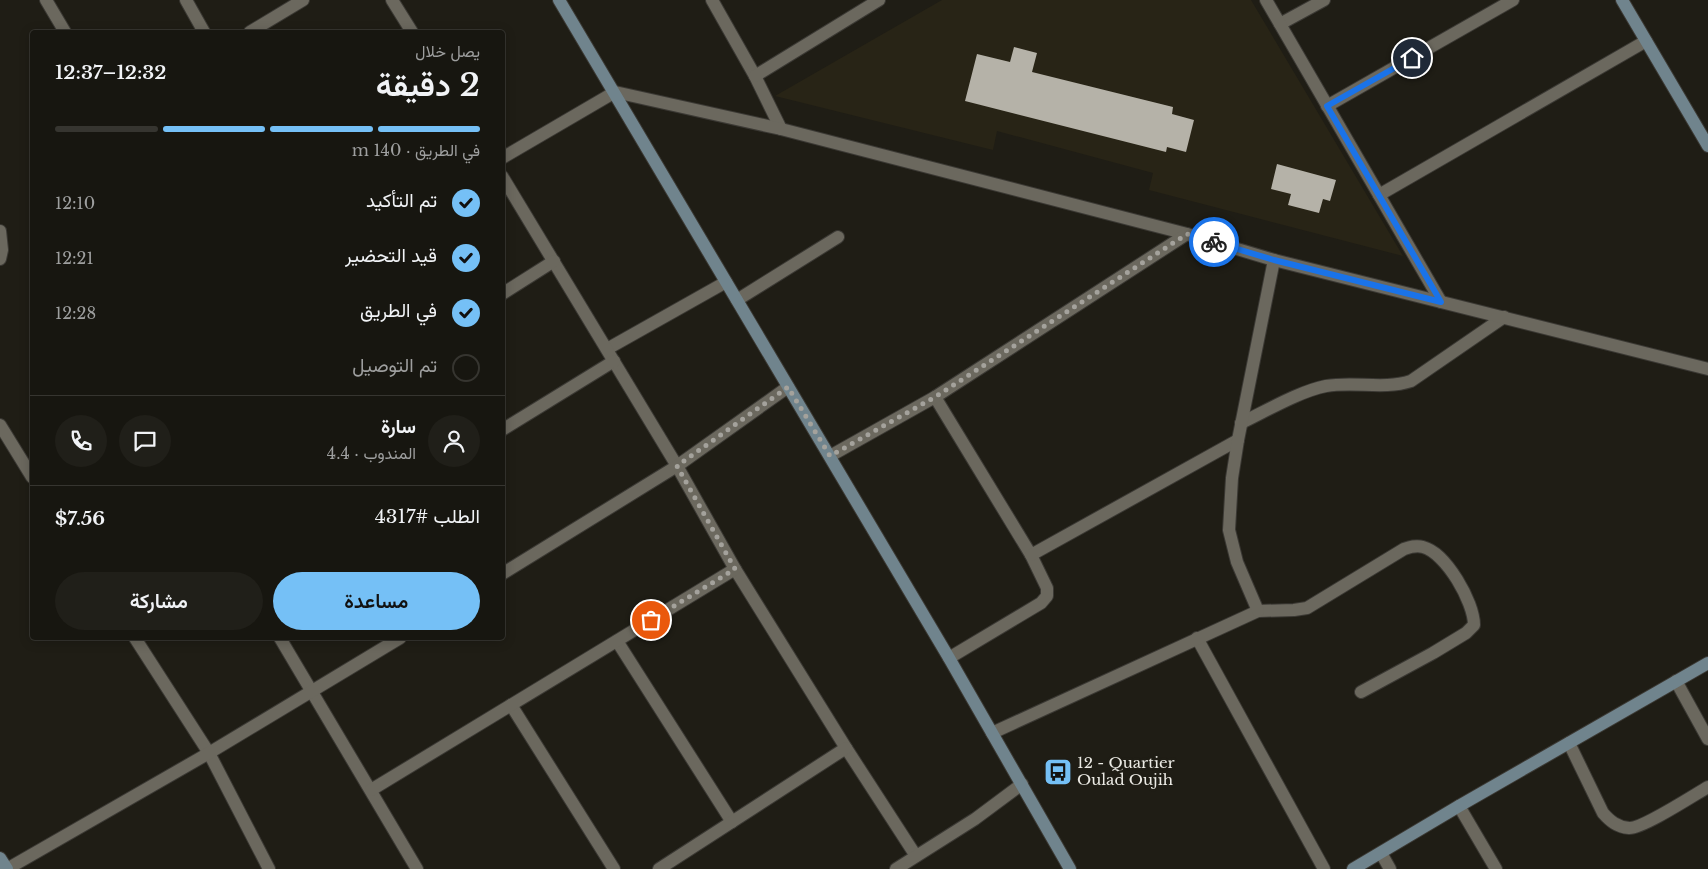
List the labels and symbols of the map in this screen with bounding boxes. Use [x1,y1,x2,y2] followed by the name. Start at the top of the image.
[1391,37,1433,79] pin
[1189,217,1239,267] courier
[630,599,672,641] pin
[1077,753,1176,789] place label: 12 - Quartier Oulad Oujih
[1043,757,1073,787] bus stop icon: 12 - Quartier Oulad Oujih

